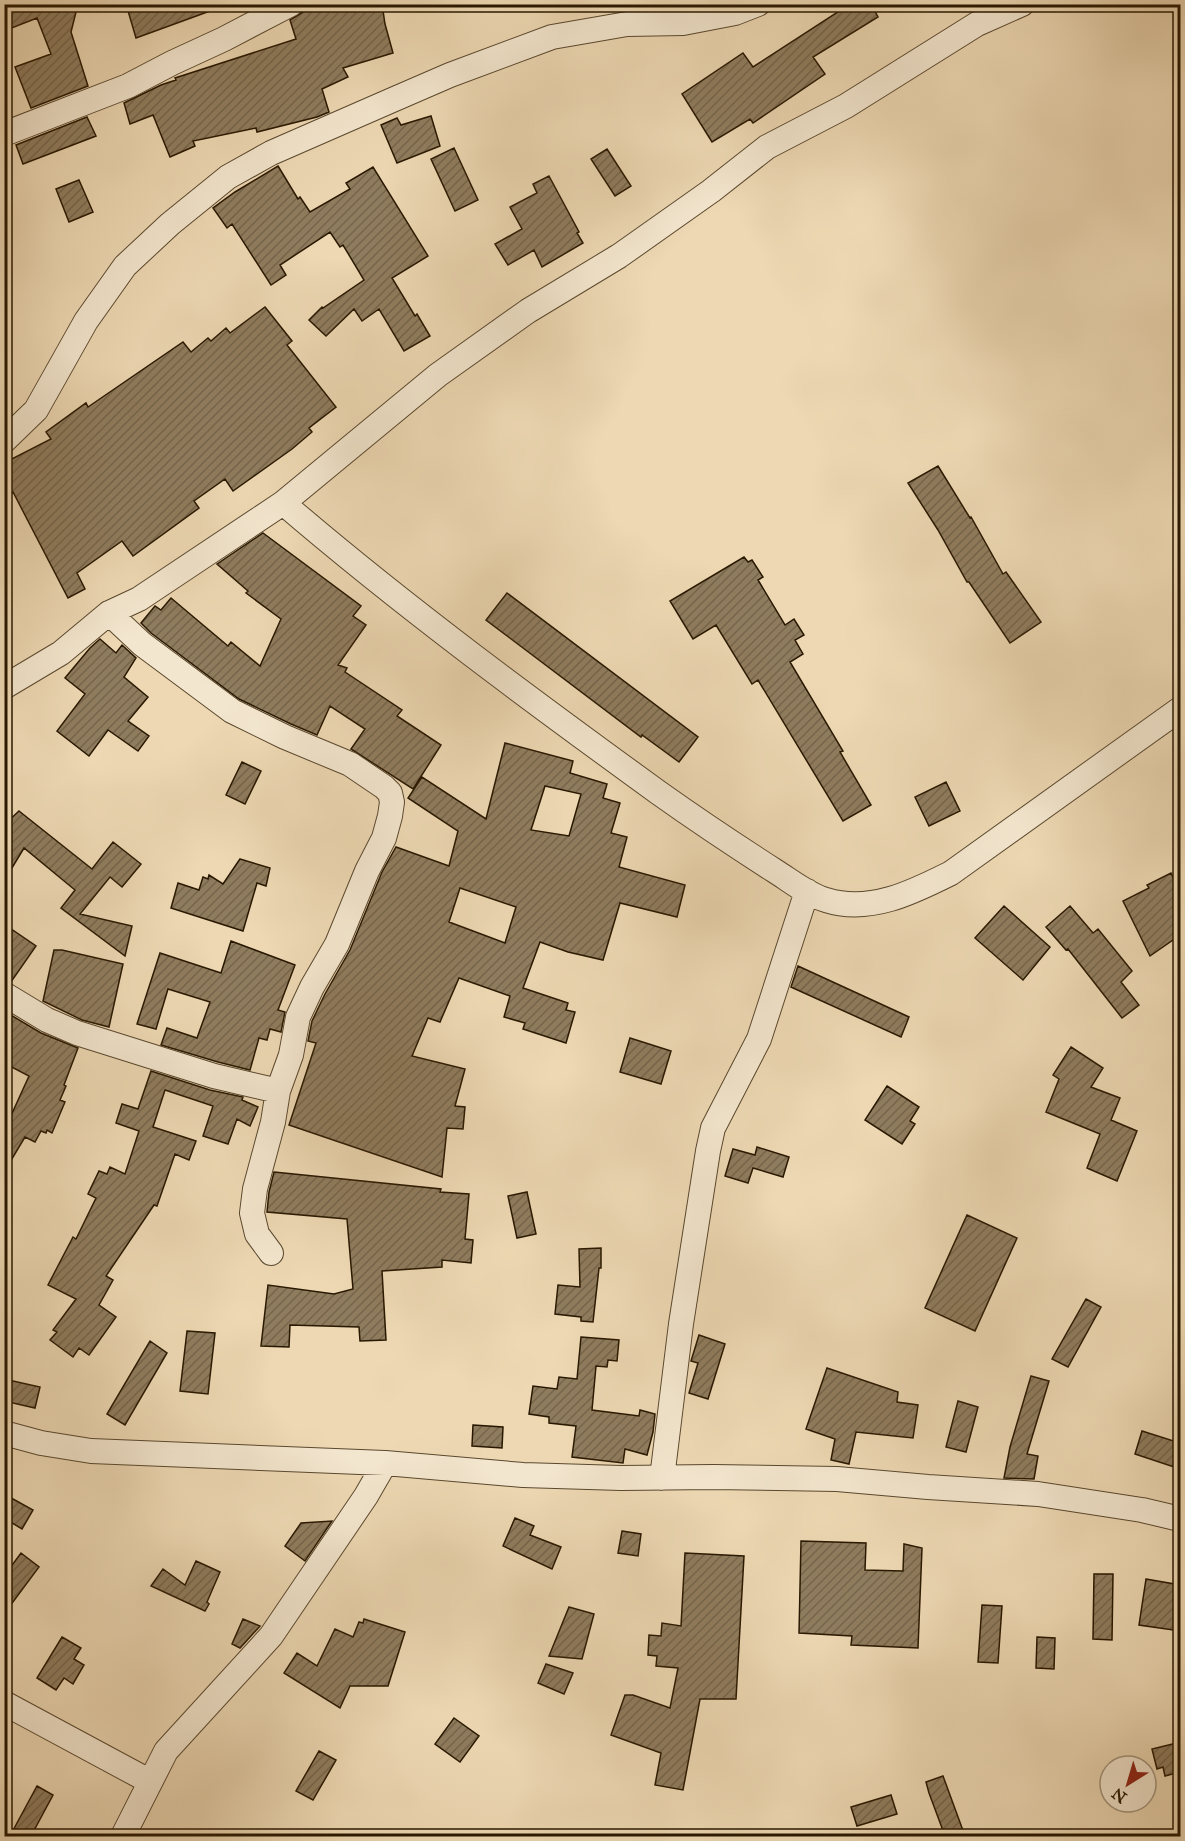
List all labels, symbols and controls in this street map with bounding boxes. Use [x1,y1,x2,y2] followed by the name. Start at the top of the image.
[1098,1754,1158,1814] north arrow
[1108,1784,1130,1807] text: N

